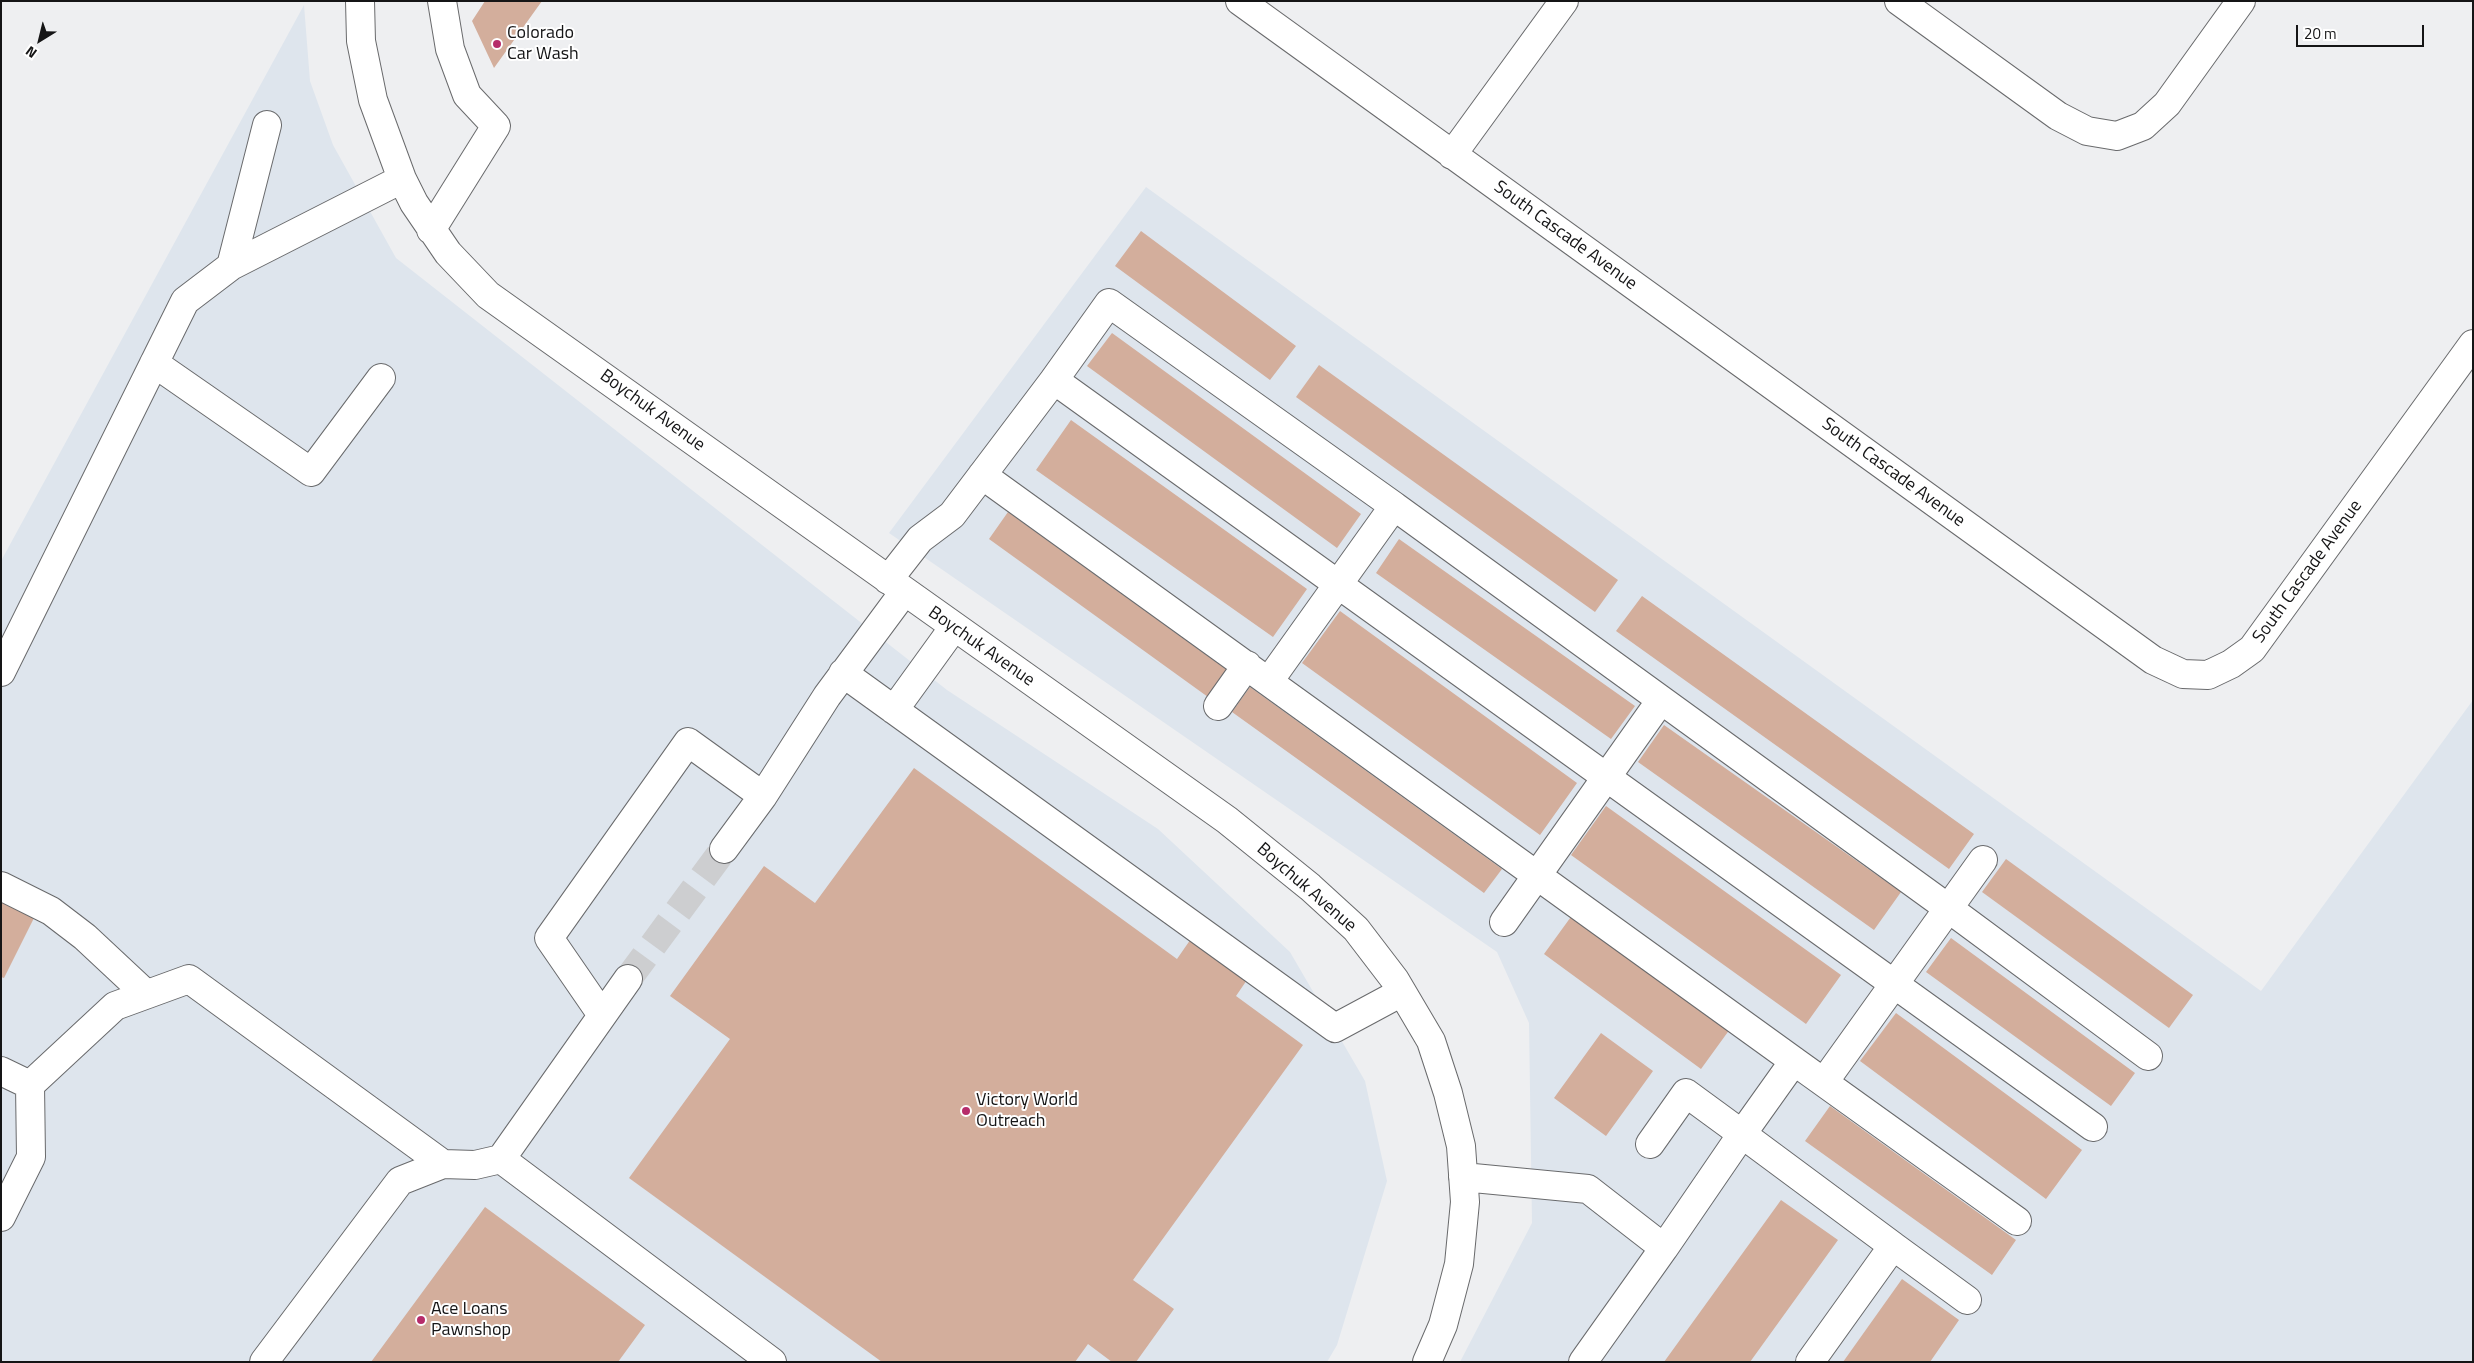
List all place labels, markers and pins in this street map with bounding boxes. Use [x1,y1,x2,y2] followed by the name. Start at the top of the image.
[507,23,579,66] place label: Colorado Car Wash
[491,38,503,50] marker: Colorado Car Wash
[976,1090,1078,1132] place label: Victory World Outreach
[960,1105,972,1117] marker: Victory World Outreach
[431,1299,511,1342] place label: Ace Loans Pawnshop
[415,1314,427,1326] marker: Ace Loans Pawnshop

